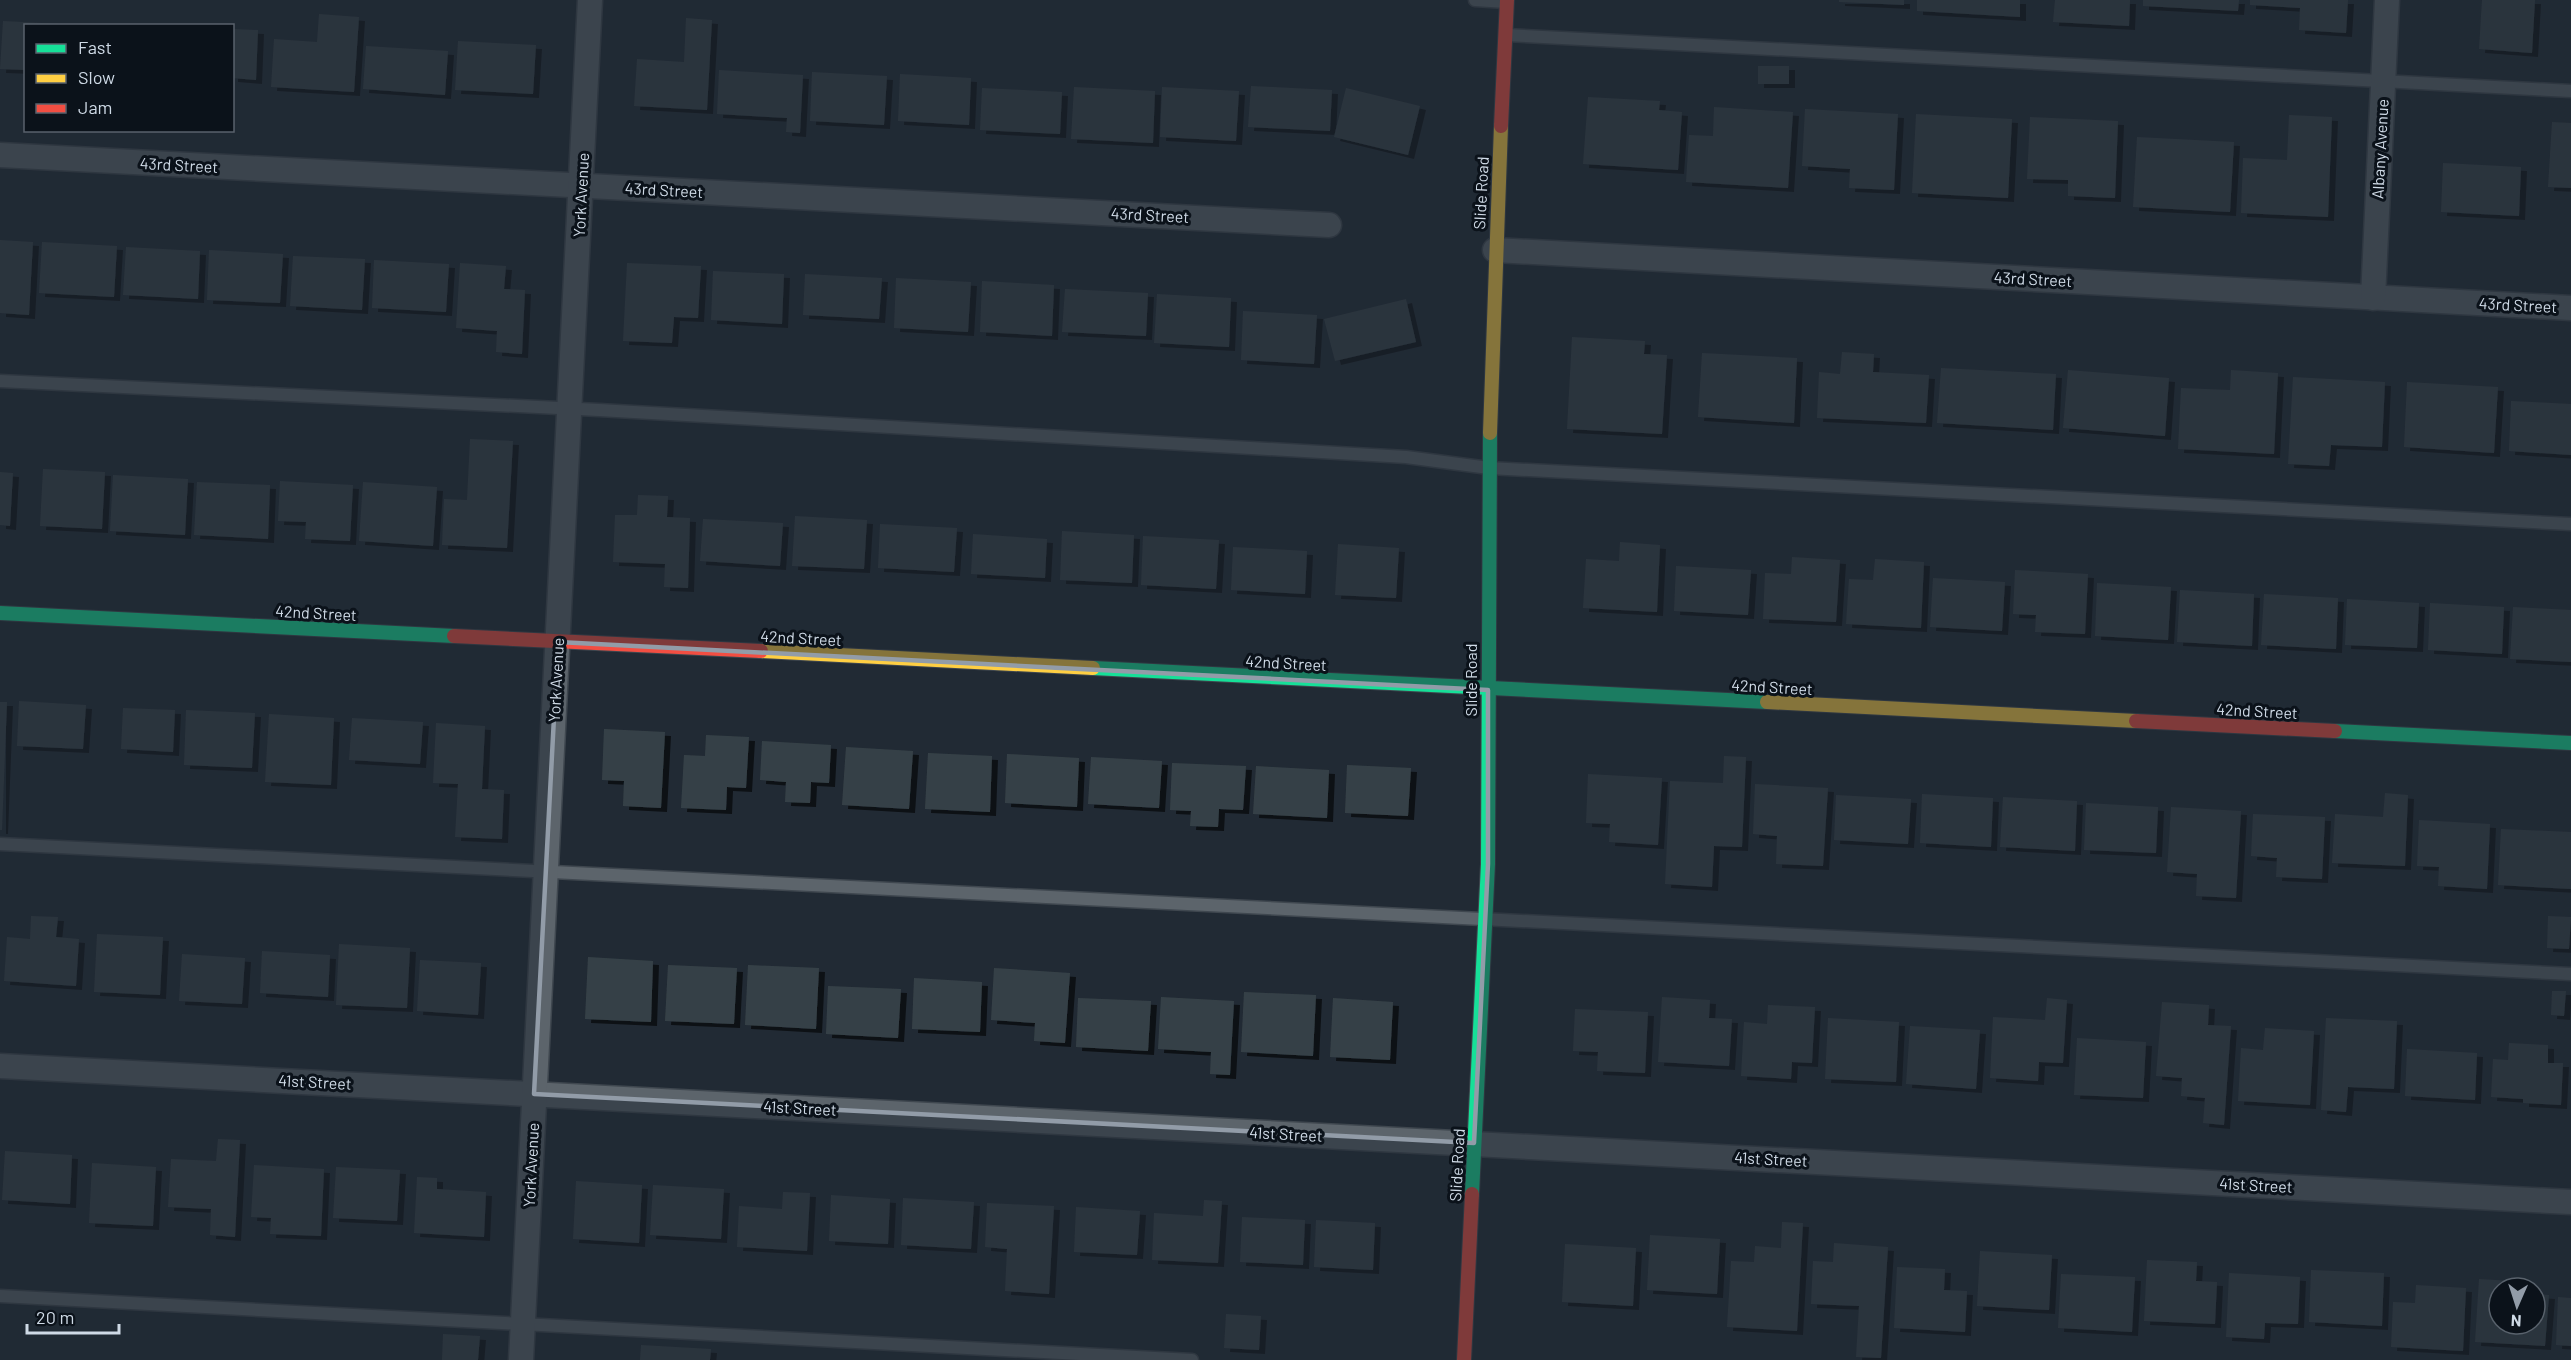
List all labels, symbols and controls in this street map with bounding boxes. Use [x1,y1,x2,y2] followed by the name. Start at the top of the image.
[24,24,234,132] legend
[78,36,112,58] text: Fast
[78,66,115,88] text: Slow
[78,96,112,118] text: Jam
[2367,98,2392,200] street label: Albany Avenue
[569,152,592,238] street label: York Avenue
[139,153,219,176] street label: 43rd Street
[1469,156,1492,230] street label: Slide Road
[624,178,704,201] street label: 43rd Street
[1110,203,1190,226] street label: 43rd Street
[1993,267,2073,290] street label: 43rd Street
[2478,293,2558,316] street label: 43rd Street
[275,601,357,624] street label: 42nd Street
[760,626,842,649] street label: 42nd Street
[544,637,567,723] street label: York Avenue
[1461,644,1480,716] street label: Slide Road
[1245,651,1327,674] street label: 42nd Street
[1731,675,1813,698] street label: 42nd Street
[2216,699,2298,722] street label: 42nd Street
[278,1070,352,1093] street label: 41st Street
[763,1096,837,1119] street label: 41st Street
[519,1122,542,1208] street label: York Avenue
[1249,1122,1323,1145] street label: 41st Street
[1445,1128,1468,1202] street label: Slide Road
[1734,1147,1808,1170] street label: 41st Street
[2219,1173,2293,1196] street label: 41st Street
[2487,1276,2547,1336] north arrow
[27,1297,118,1335] scale bar
[36,1306,74,1328] text: 20 m
[2510,1312,2522,1331] text: N

